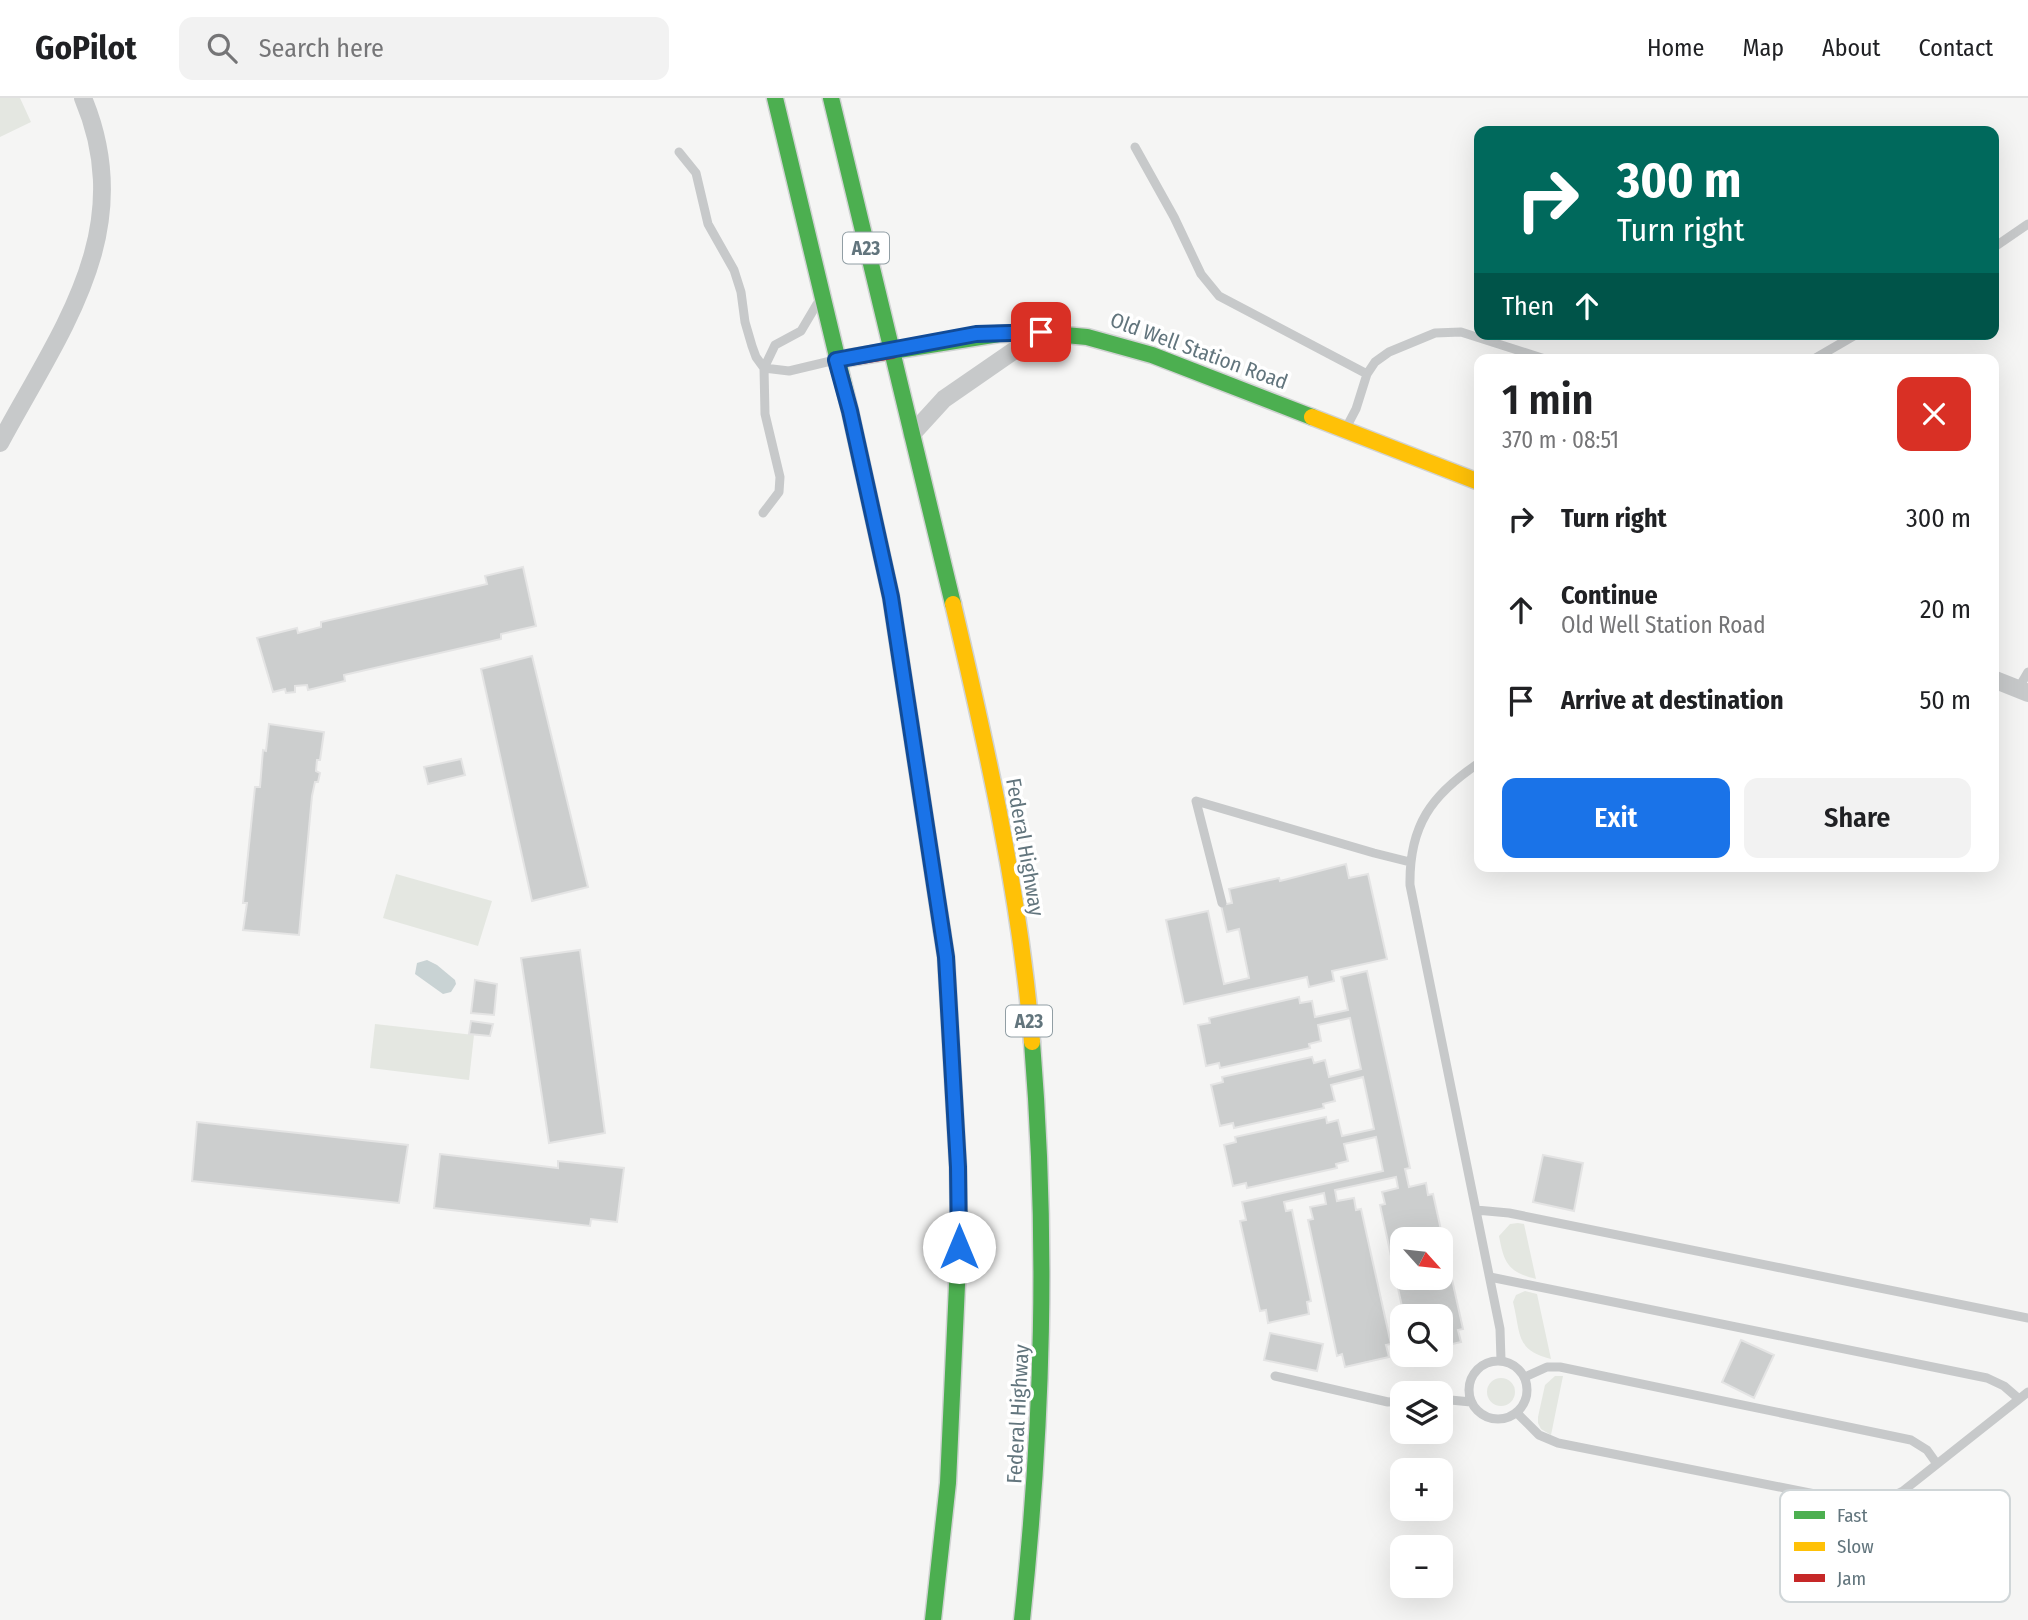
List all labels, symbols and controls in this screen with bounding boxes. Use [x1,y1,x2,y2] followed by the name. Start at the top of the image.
[179,17,669,80] search box
[35,28,137,68] text: GoPilot
[203,29,241,67] icon: search
[259,33,384,64] text: Search here
[1647,34,1704,62] text: Home
[1742,34,1784,62] text: Map
[1822,34,1880,62] text: About
[1918,34,1993,62] text: Contact
[1617,151,1741,210] text: 300 m
[1502,154,1593,245] icon: right
[1617,211,1744,249] text: Turn right
[843,232,889,264] road number: A23
[1568,287,1606,325] icon: ahead
[1502,291,1554,322] text: Then
[1011,302,1071,362] pin
[1107,307,1291,395] street label: Old Well Station Road
[1022,313,1060,351] icon: arrive
[1502,375,1593,425] text: 1 min
[1897,377,1971,451] button: close
[1502,426,1619,454] text: 370 m · 08:51
[1502,500,1540,538] icon: right
[1561,503,1667,534] text: Turn right
[1906,503,1971,534] text: 300 m
[1561,580,1658,611] text: Continue
[1502,591,1540,629] icon: ahead
[1920,594,1971,625] text: 20 m
[1561,611,1766,639] text: Old Well Station Road
[1502,682,1540,720] icon: arrive
[1561,685,1784,716] text: Arrive at destination
[1919,685,1971,716] text: 50 m
[1000,776,1050,919] street label: Federal Highway
[1502,778,1730,858] button: Exit
[1744,778,1971,858] button: Share
[1006,1006,1052,1037] road number: A23
[922,1210,996,1284] position arrow
[1390,1227,1452,1290] north arrow
[1390,1227,1453,1598] map controls
[1390,1304,1453,1367] button: search
[1001,1343,1035,1484] street label: Federal Highway
[1390,1381,1453,1444] button: layers
[1390,1458,1453,1521] button: +
[1780,1490,2010,1602] legend
[1837,1504,1868,1527] text: Fast
[1390,1535,1453,1598] button: −
[1837,1535,1874,1558] text: Slow
[1837,1567,1866,1590] text: Jam

